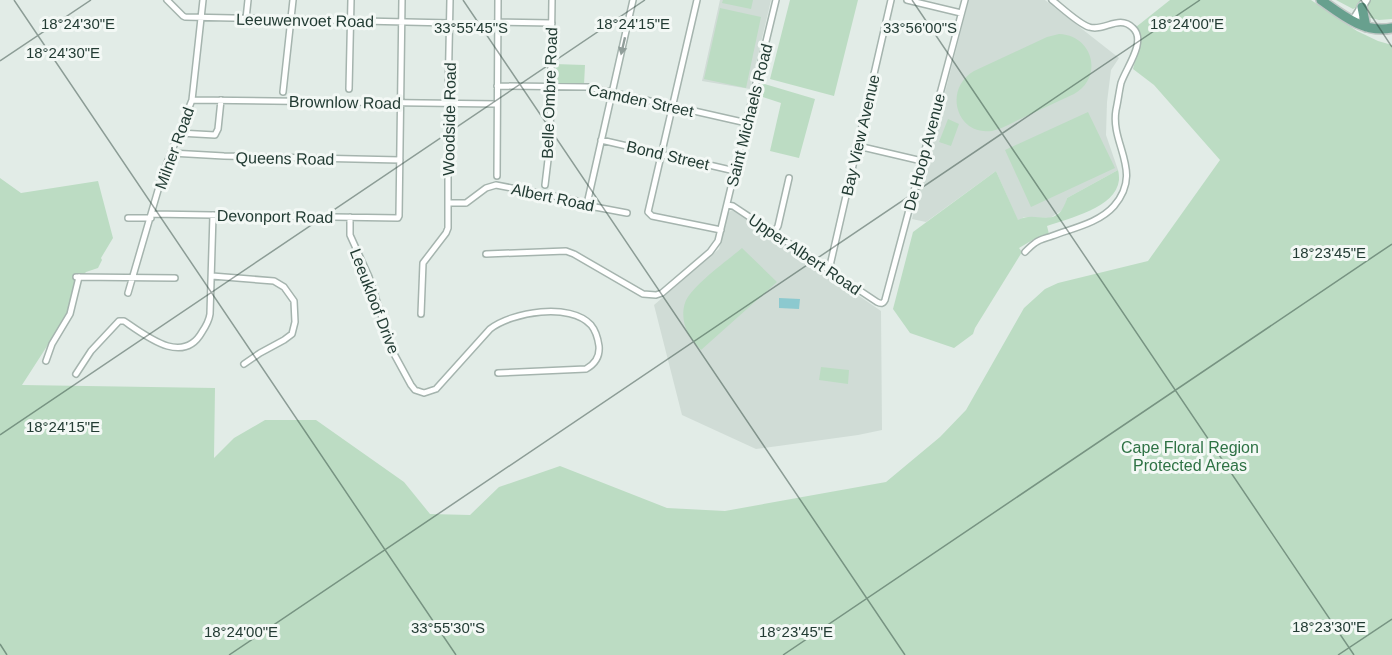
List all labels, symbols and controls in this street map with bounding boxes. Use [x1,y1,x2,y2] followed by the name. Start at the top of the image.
[236,11,374,30] street label: Leeuwenvoet Road
[41,15,115,32] text: 18°24'30"E
[596,15,670,32] text: 18°24'15"E
[1150,15,1224,32] text: 18°24'00"E
[434,19,508,36] text: 33°55'45"S
[883,19,957,36] text: 33°56'00"S
[539,27,560,159] street label: Belle Ombre Road
[617,37,627,56] one-way arrow
[723,42,775,188] street label: Saint Michaels Road
[26,44,100,61] text: 18°24'30"E
[440,62,459,176] street label: Woodside Road
[838,73,883,197] street label: Bay View Avenue
[586,81,696,120] street label: Camden Street
[901,92,948,213] street label: De Hoop Avenue
[289,93,401,112] street label: Brownlow Road
[152,105,197,192] street label: Milner Road
[625,138,712,173] street label: Bond Street
[235,149,334,168] street label: Queens Road
[510,180,596,215] street label: Albert Road
[217,207,333,226] street label: Devonport Road
[745,211,864,298] street label: Upper Albert Road
[1292,244,1366,261] text: 18°23'45"E
[347,246,402,356] street label: Leeukloof Drive
[26,418,100,435] text: 18°24'15"E
[1121,439,1259,474] park label: Cape Floral Region Protected Areas
[1292,618,1366,635] text: 18°23'30"E
[411,619,485,636] text: 33°55'30"S
[204,623,278,640] text: 18°24'00"E
[759,623,833,640] text: 18°23'45"E

